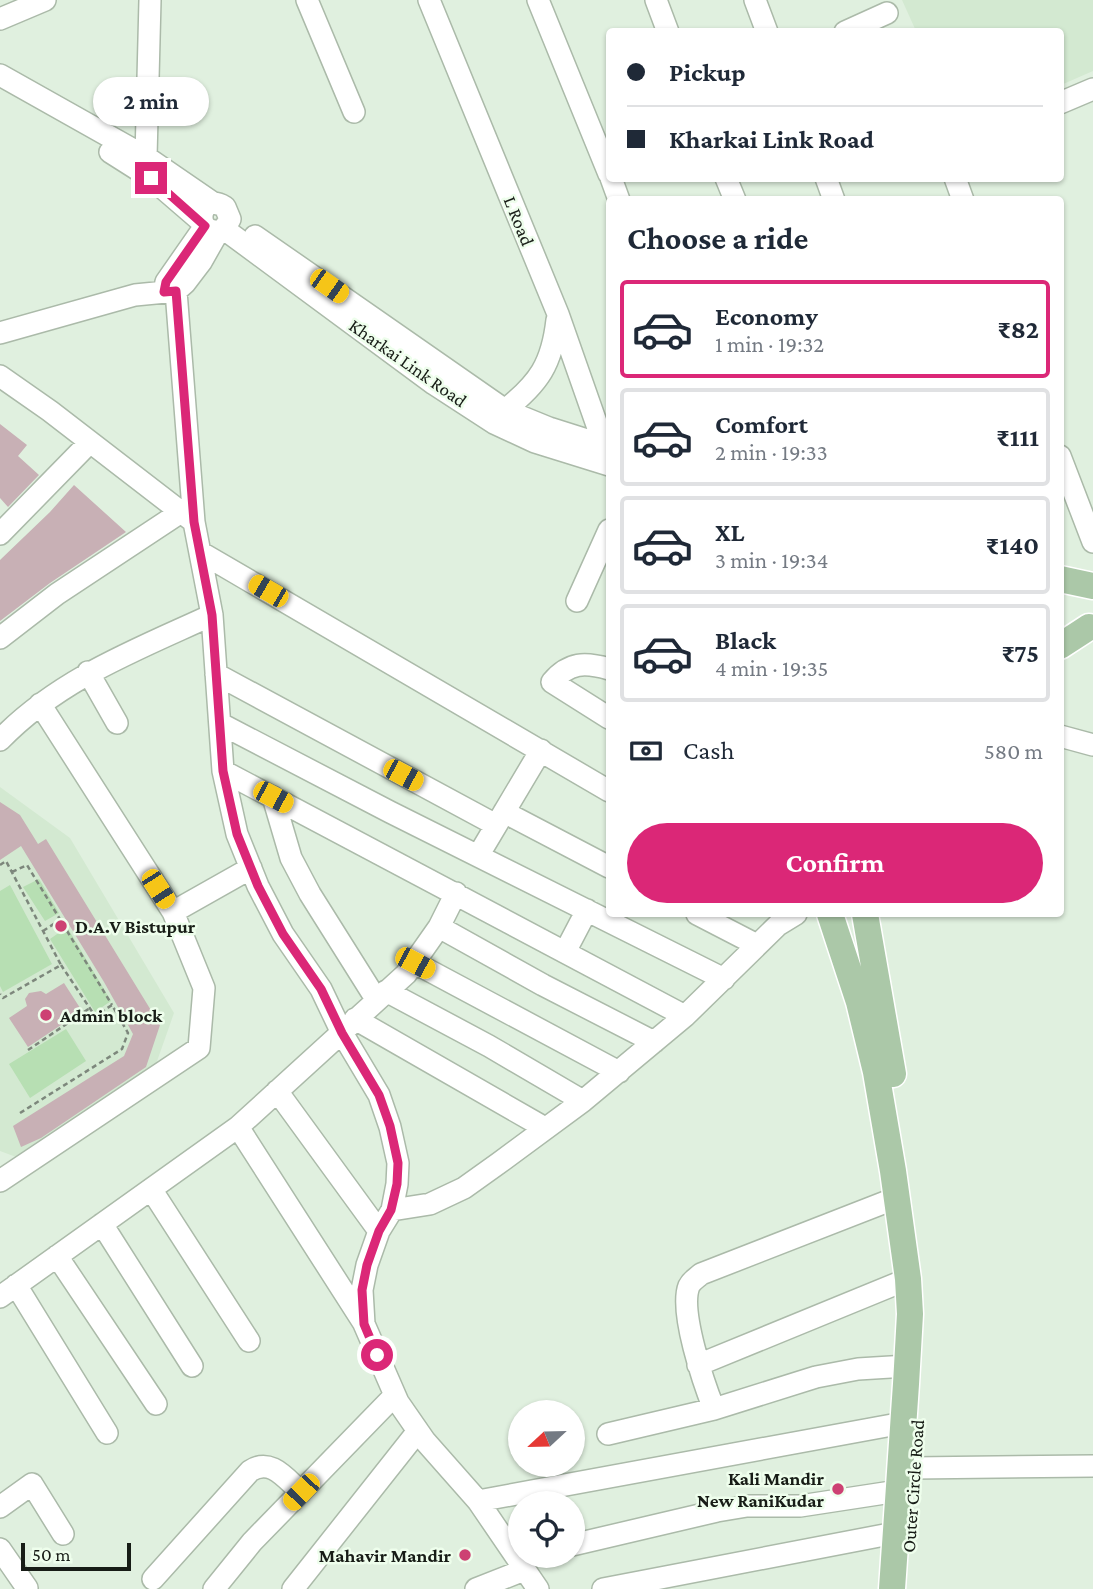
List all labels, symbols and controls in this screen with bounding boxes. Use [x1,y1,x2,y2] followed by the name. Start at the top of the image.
[669,58,746,87] text: Pickup
[93,76,209,125] callout: 2 min
[123,88,179,114] text: 2 min
[669,125,874,154] text: Kharkai Link Road
[135,162,167,194] route end
[500,193,538,249] street label: L Road
[627,220,808,256] text: Choose a ride
[306,265,353,307] car
[631,298,694,361] icon: car
[715,302,818,331] text: Economy
[345,315,471,411] street label: Kharkai Link Road
[998,315,1039,344] text: ₹82
[715,331,824,357] text: 1 min · 19:32
[631,406,694,469] icon: car
[715,410,808,439] text: Comfort
[996,423,1039,452] text: ₹111
[715,439,828,465] text: 2 min · 19:33
[631,514,694,577] icon: car
[715,518,744,547] text: XL
[986,531,1039,560] text: ₹140
[715,547,828,573] text: 3 min · 19:34
[245,571,292,611] car
[631,622,694,685] icon: car
[715,626,776,655] text: Black
[1001,639,1039,668] text: ₹75
[715,655,828,681] text: 4 min · 19:35
[627,732,665,770] icon: cash
[683,736,734,765] text: Cash
[984,738,1043,764] text: 580 m
[380,756,427,794] car
[250,778,297,816] car
[627,823,1043,903] button: Confirm
[138,866,179,912] car
[75,916,196,937] place label: D.A.V Bistupur
[53,918,69,934] marker: D.A.V Bistupur
[392,944,439,982] car
[59,1005,163,1026] place label: Admin block
[38,1007,54,1023] marker: Admin block
[361,1339,393,1371] route start
[508,1400,584,1477] north arrow
[508,1400,585,1568] map controls
[898,1419,928,1553] street label: Outer Circle Road
[697,1468,824,1511] place label: Kali Mandir New RaniKudar
[279,1470,324,1514] car
[830,1481,846,1497] marker: Kali Mandir New RaniKudar
[508,1491,585,1568] button: locate
[21,1540,131,1572] scale bar
[32,1544,71,1565] text: 50 m
[319,1545,451,1566] place label: Mahavir Mandir
[457,1547,473,1563] marker: Mahavir Mandir

